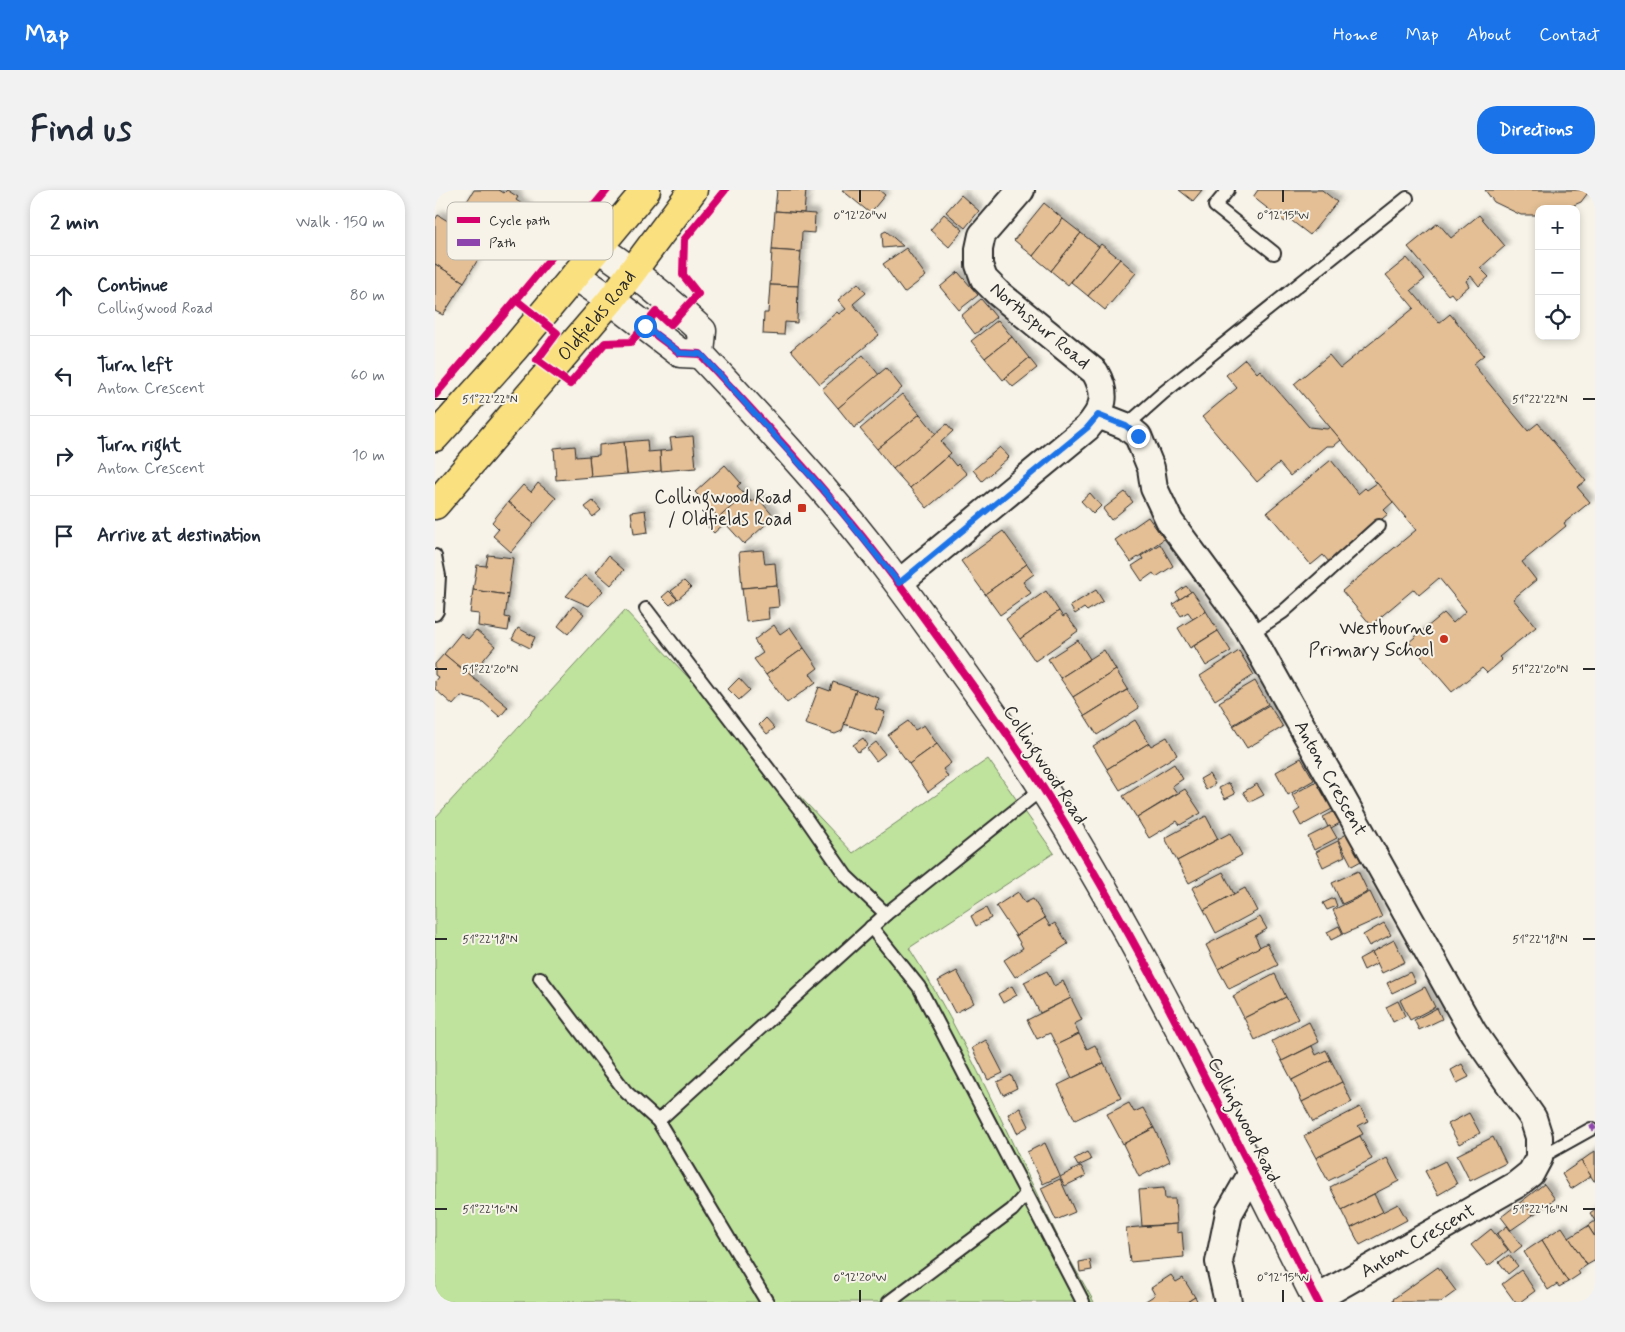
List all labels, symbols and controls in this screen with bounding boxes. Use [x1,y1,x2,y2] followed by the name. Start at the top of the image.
[25,20,69,51] text: Map
[1333,23,1378,47] text: Home
[1406,23,1439,47] text: Map
[1467,23,1511,47] text: About
[1539,23,1600,47] text: Contact
[1477,106,1595,154] button: Directions
[30,107,132,153] text: Find us
[447,202,613,260] legend
[1535,205,1580,340] map controls
[1535,205,1580,250] button: +
[833,208,887,224] text: 0°12'20"W
[1257,208,1309,224] text: 0°12'15"W
[50,209,99,237] text: 2 min
[296,212,385,233] text: Walk · 150 m
[489,212,550,230] text: Cycle path
[489,234,516,252] text: Path
[1535,250,1580,295] button: −
[552,265,641,366] street label: Oldfields Road
[97,273,168,298] text: Continue
[985,277,1095,375] street label: Northspur Road
[50,282,78,310] icon: ahead
[350,285,385,306] text: 80 m
[1535,295,1580,340] button: locate
[97,298,213,319] text: Collingwood Road
[634,315,657,338] route start
[97,353,173,378] text: Turn left
[50,362,78,390] icon: left
[351,365,385,386] text: 60 m
[97,378,205,399] text: Anton Crescent
[462,392,518,408] text: 51°22'22"N
[1512,392,1568,408] text: 51°22'22"N
[1127,425,1150,448] route end
[97,433,181,458] text: Turn right
[50,442,78,470] icon: right
[352,445,385,466] text: 10 m
[97,458,205,479] text: Anton Crescent
[654,485,792,532] place label: Collingwood Road / Oldfields Road
[796,502,808,514] marker: Collingwood Road / Oldfields Road
[50,522,78,550] icon: arrive
[97,523,261,548] text: Arrive at destination
[1308,616,1434,663] place label: Westbourne Primary School
[1438,633,1450,645] marker: Westbourne Primary School
[462,662,518,678] text: 51°22'20"N
[1512,662,1568,678] text: 51°22'20"N
[995,700,1093,831] street label: Collingwood Road
[1289,716,1373,840] street label: Anton Crescent
[462,932,518,948] text: 51°22'18"N
[1512,932,1568,948] text: 51°22'18"N
[1199,1053,1286,1188] street label: Collingwood Road
[1356,1198,1480,1284] street label: Anton Crescent
[462,1202,518,1218] text: 51°22'16"N
[1512,1202,1568,1218] text: 51°22'16"N
[833,1270,887,1286] text: 0°12'20"W
[1257,1270,1309,1286] text: 0°12'15"W

